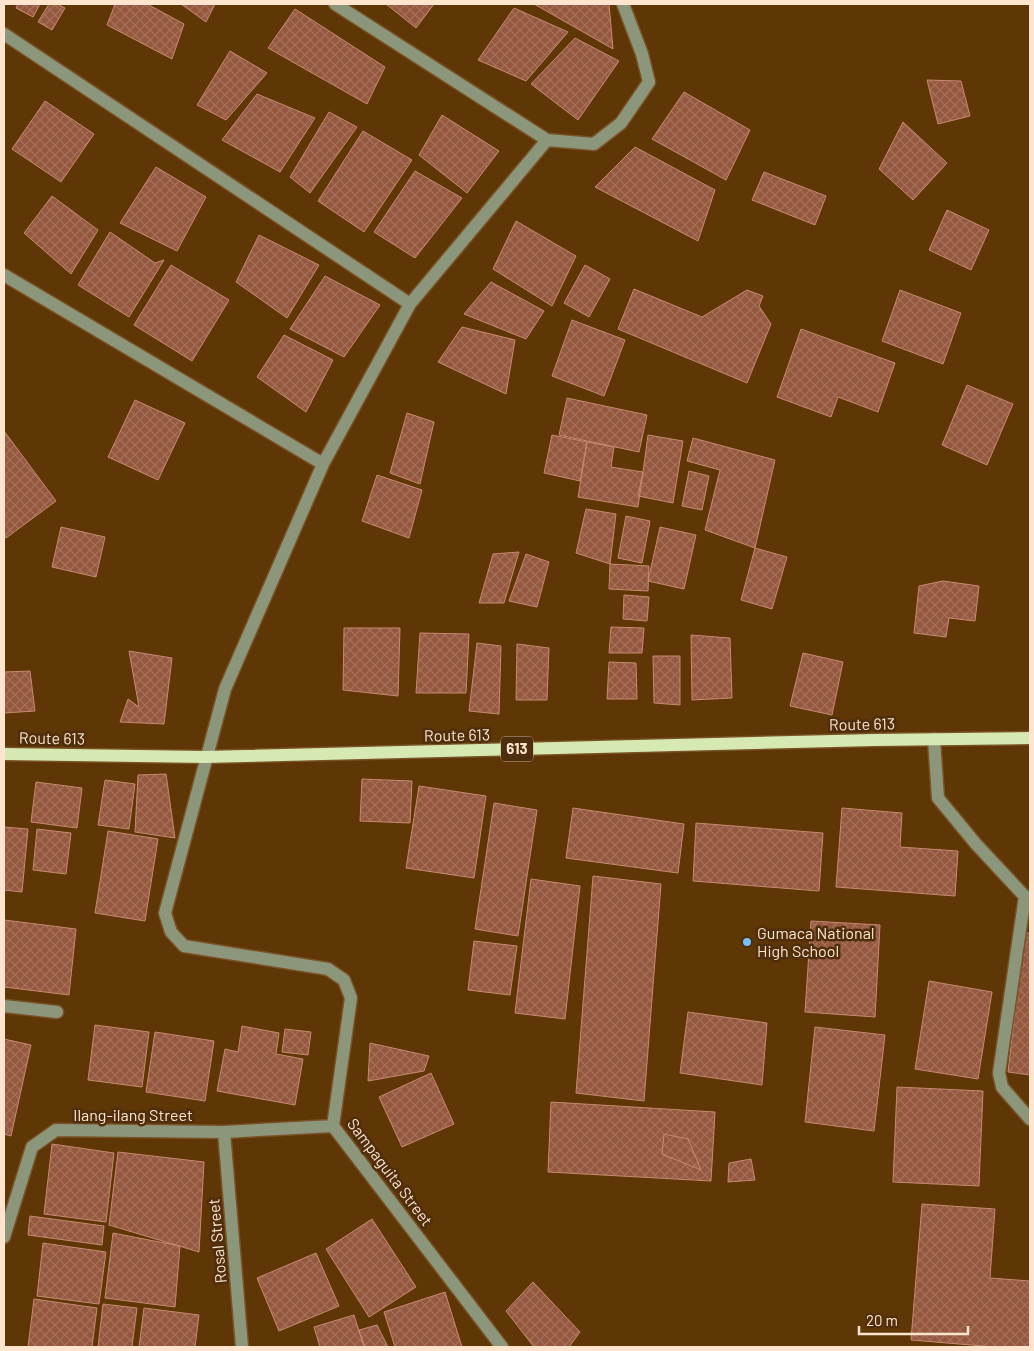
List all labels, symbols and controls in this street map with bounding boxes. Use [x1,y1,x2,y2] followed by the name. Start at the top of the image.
[829,713,895,734] street label: Route 613
[424,724,490,745] street label: Route 613
[19,727,85,748] street label: Route 613
[501,736,533,762] road number: 613
[757,923,875,960] place label: Gumaca National High School
[741,936,753,948] marker: Gumaca National High School
[73,1105,193,1124] street label: Ilang-ilang Street
[344,1114,437,1229] street label: Sampaguita Street
[203,1198,230,1284] street label: Rosal Street
[859,1304,968,1336] scale bar
[866,1311,898,1329] text: 20 m

